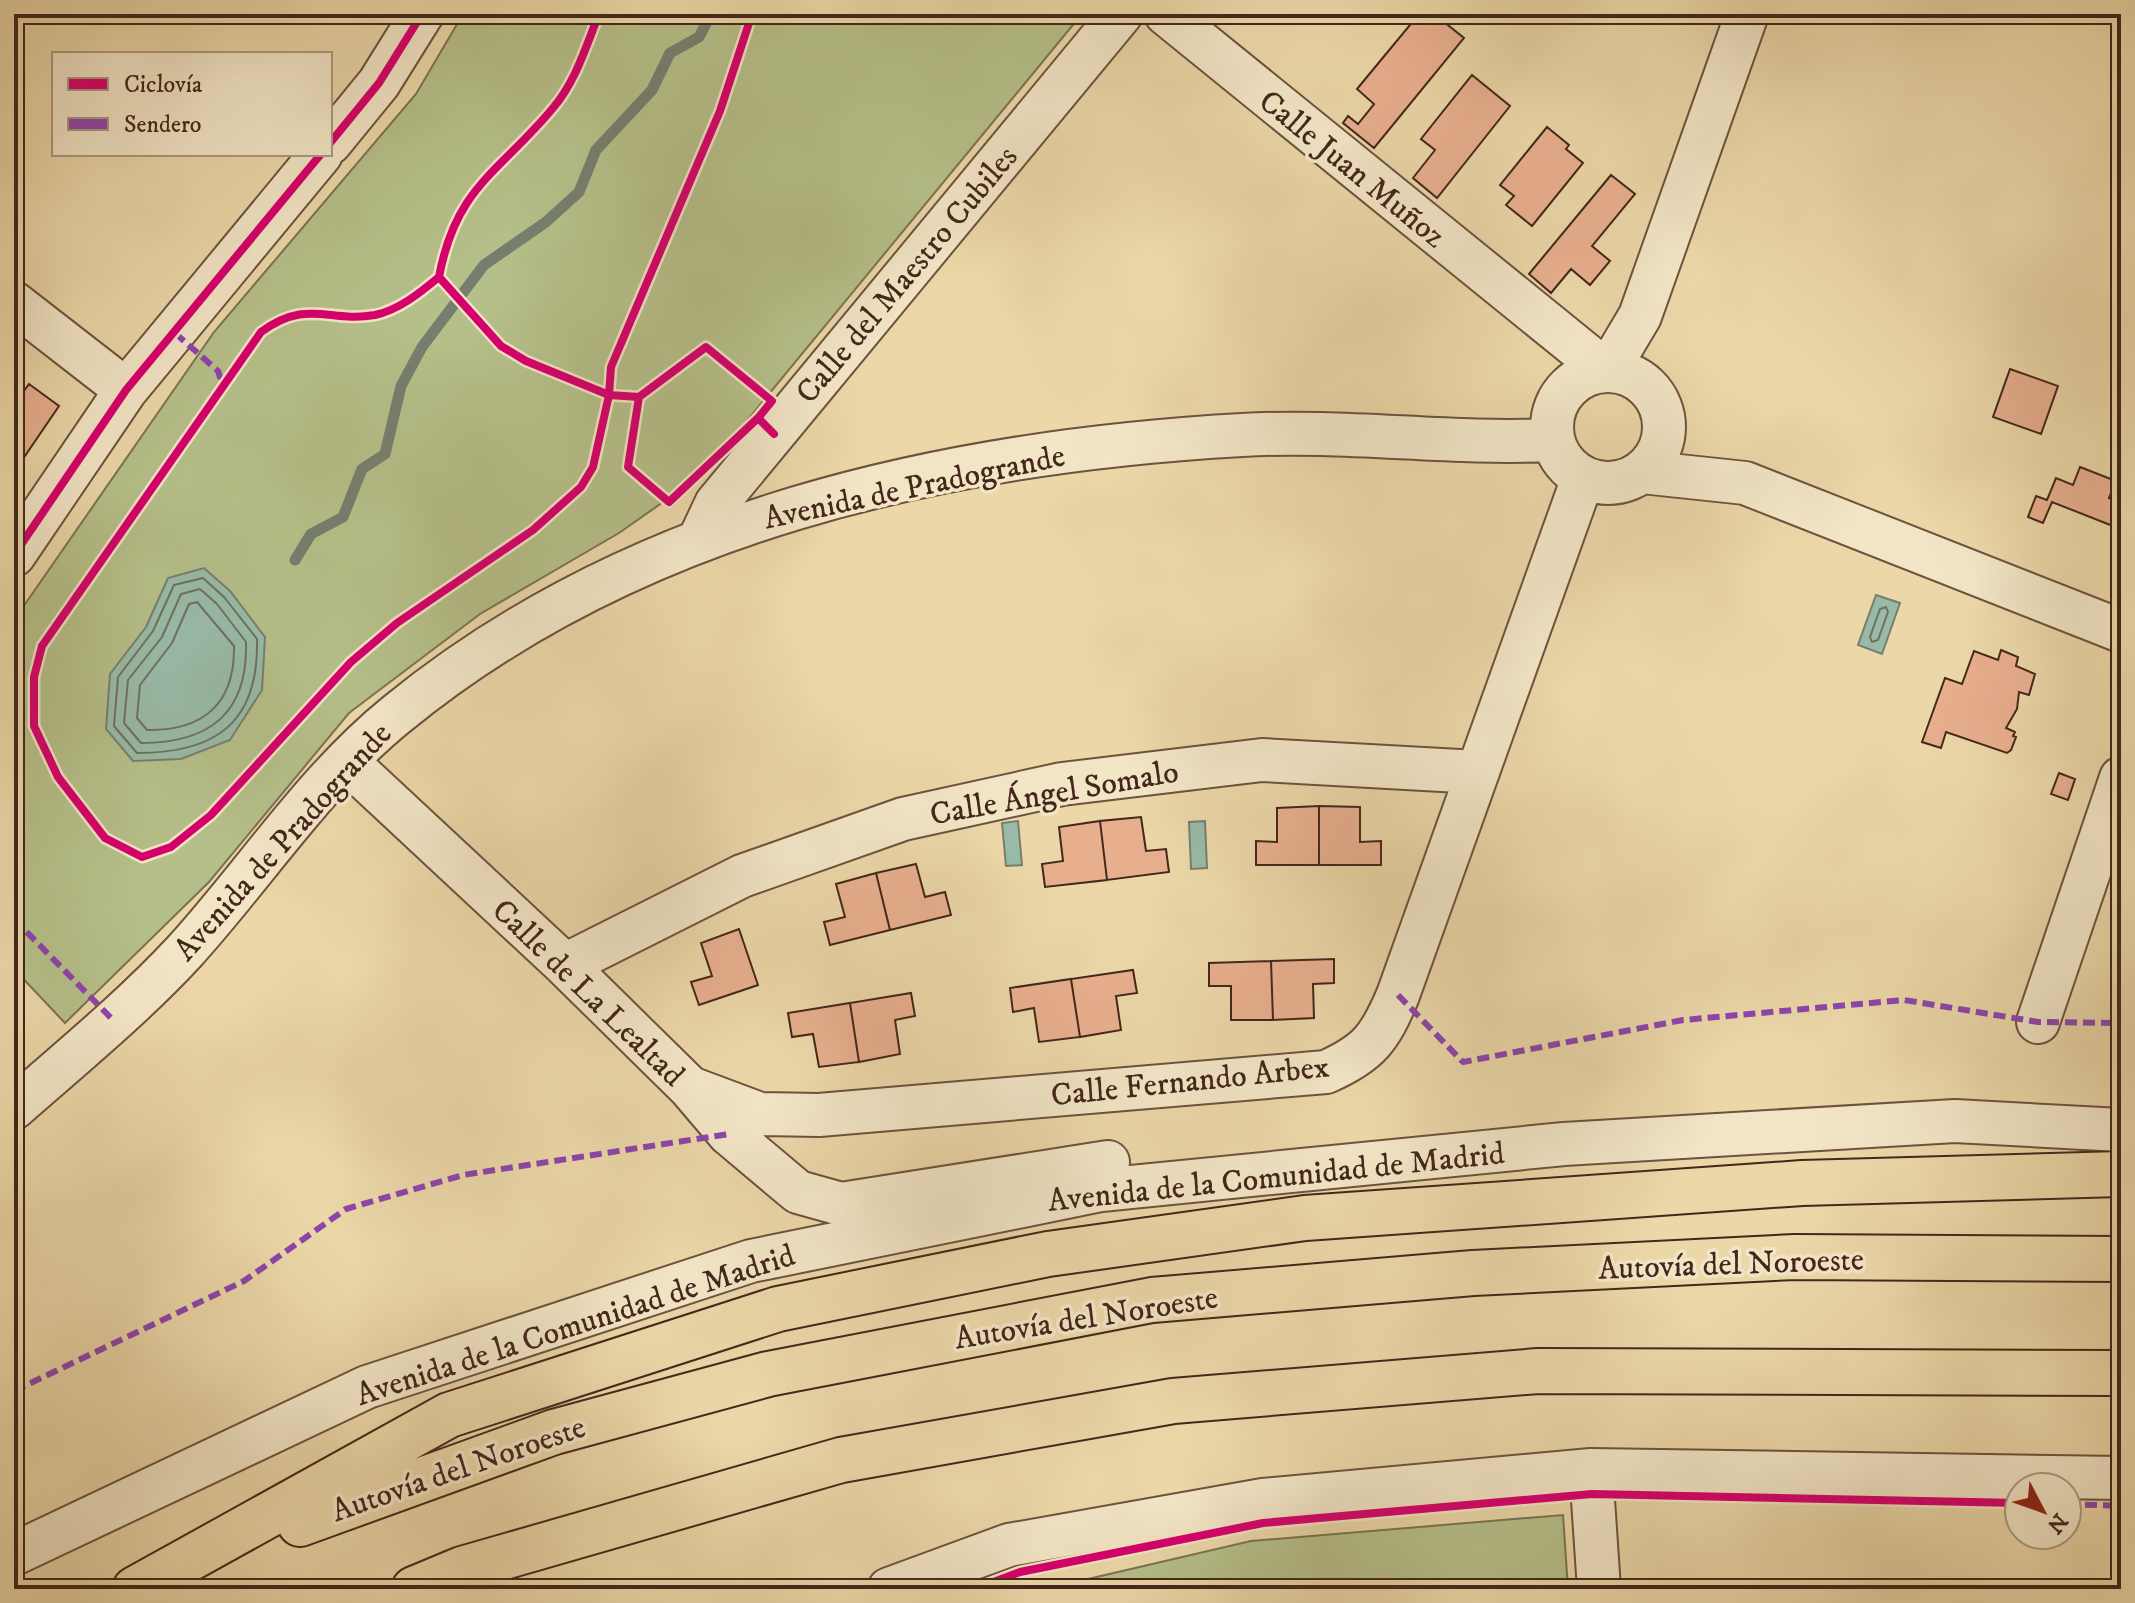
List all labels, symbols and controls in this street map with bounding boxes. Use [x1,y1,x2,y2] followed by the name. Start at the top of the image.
[52,52,332,156] legend
[124,70,203,100] text: Ciclovía
[1250,82,1453,257] street label: Calle Juan Muñoz
[124,110,202,140] text: Sendero
[788,138,1027,412] street label: Calle del Maestro Cubiles
[760,436,1069,539] street label: Avenida de Pradogrande
[166,715,401,970] street label: Avenida de Pradogrande
[927,752,1182,836] street label: Calle Ángel Somalo
[483,891,692,1096] street label: Calle de La Lealtad
[1049,1047,1332,1116] street label: Calle Fernando Arbex
[1046,1134,1507,1222] street label: Avenida de la Comunidad de Madrid
[351,1236,800,1416] street label: Avenida de la Comunidad de Madrid
[1597,1240,1865,1290] street label: Autovía del Noroeste
[952,1278,1221,1360] street label: Autovía del Noroeste
[326,1408,591,1532] street label: Autovía del Noroeste
[2003,1471,2083,1551] north arrow
[2041,1507,2073,1539] text: N

